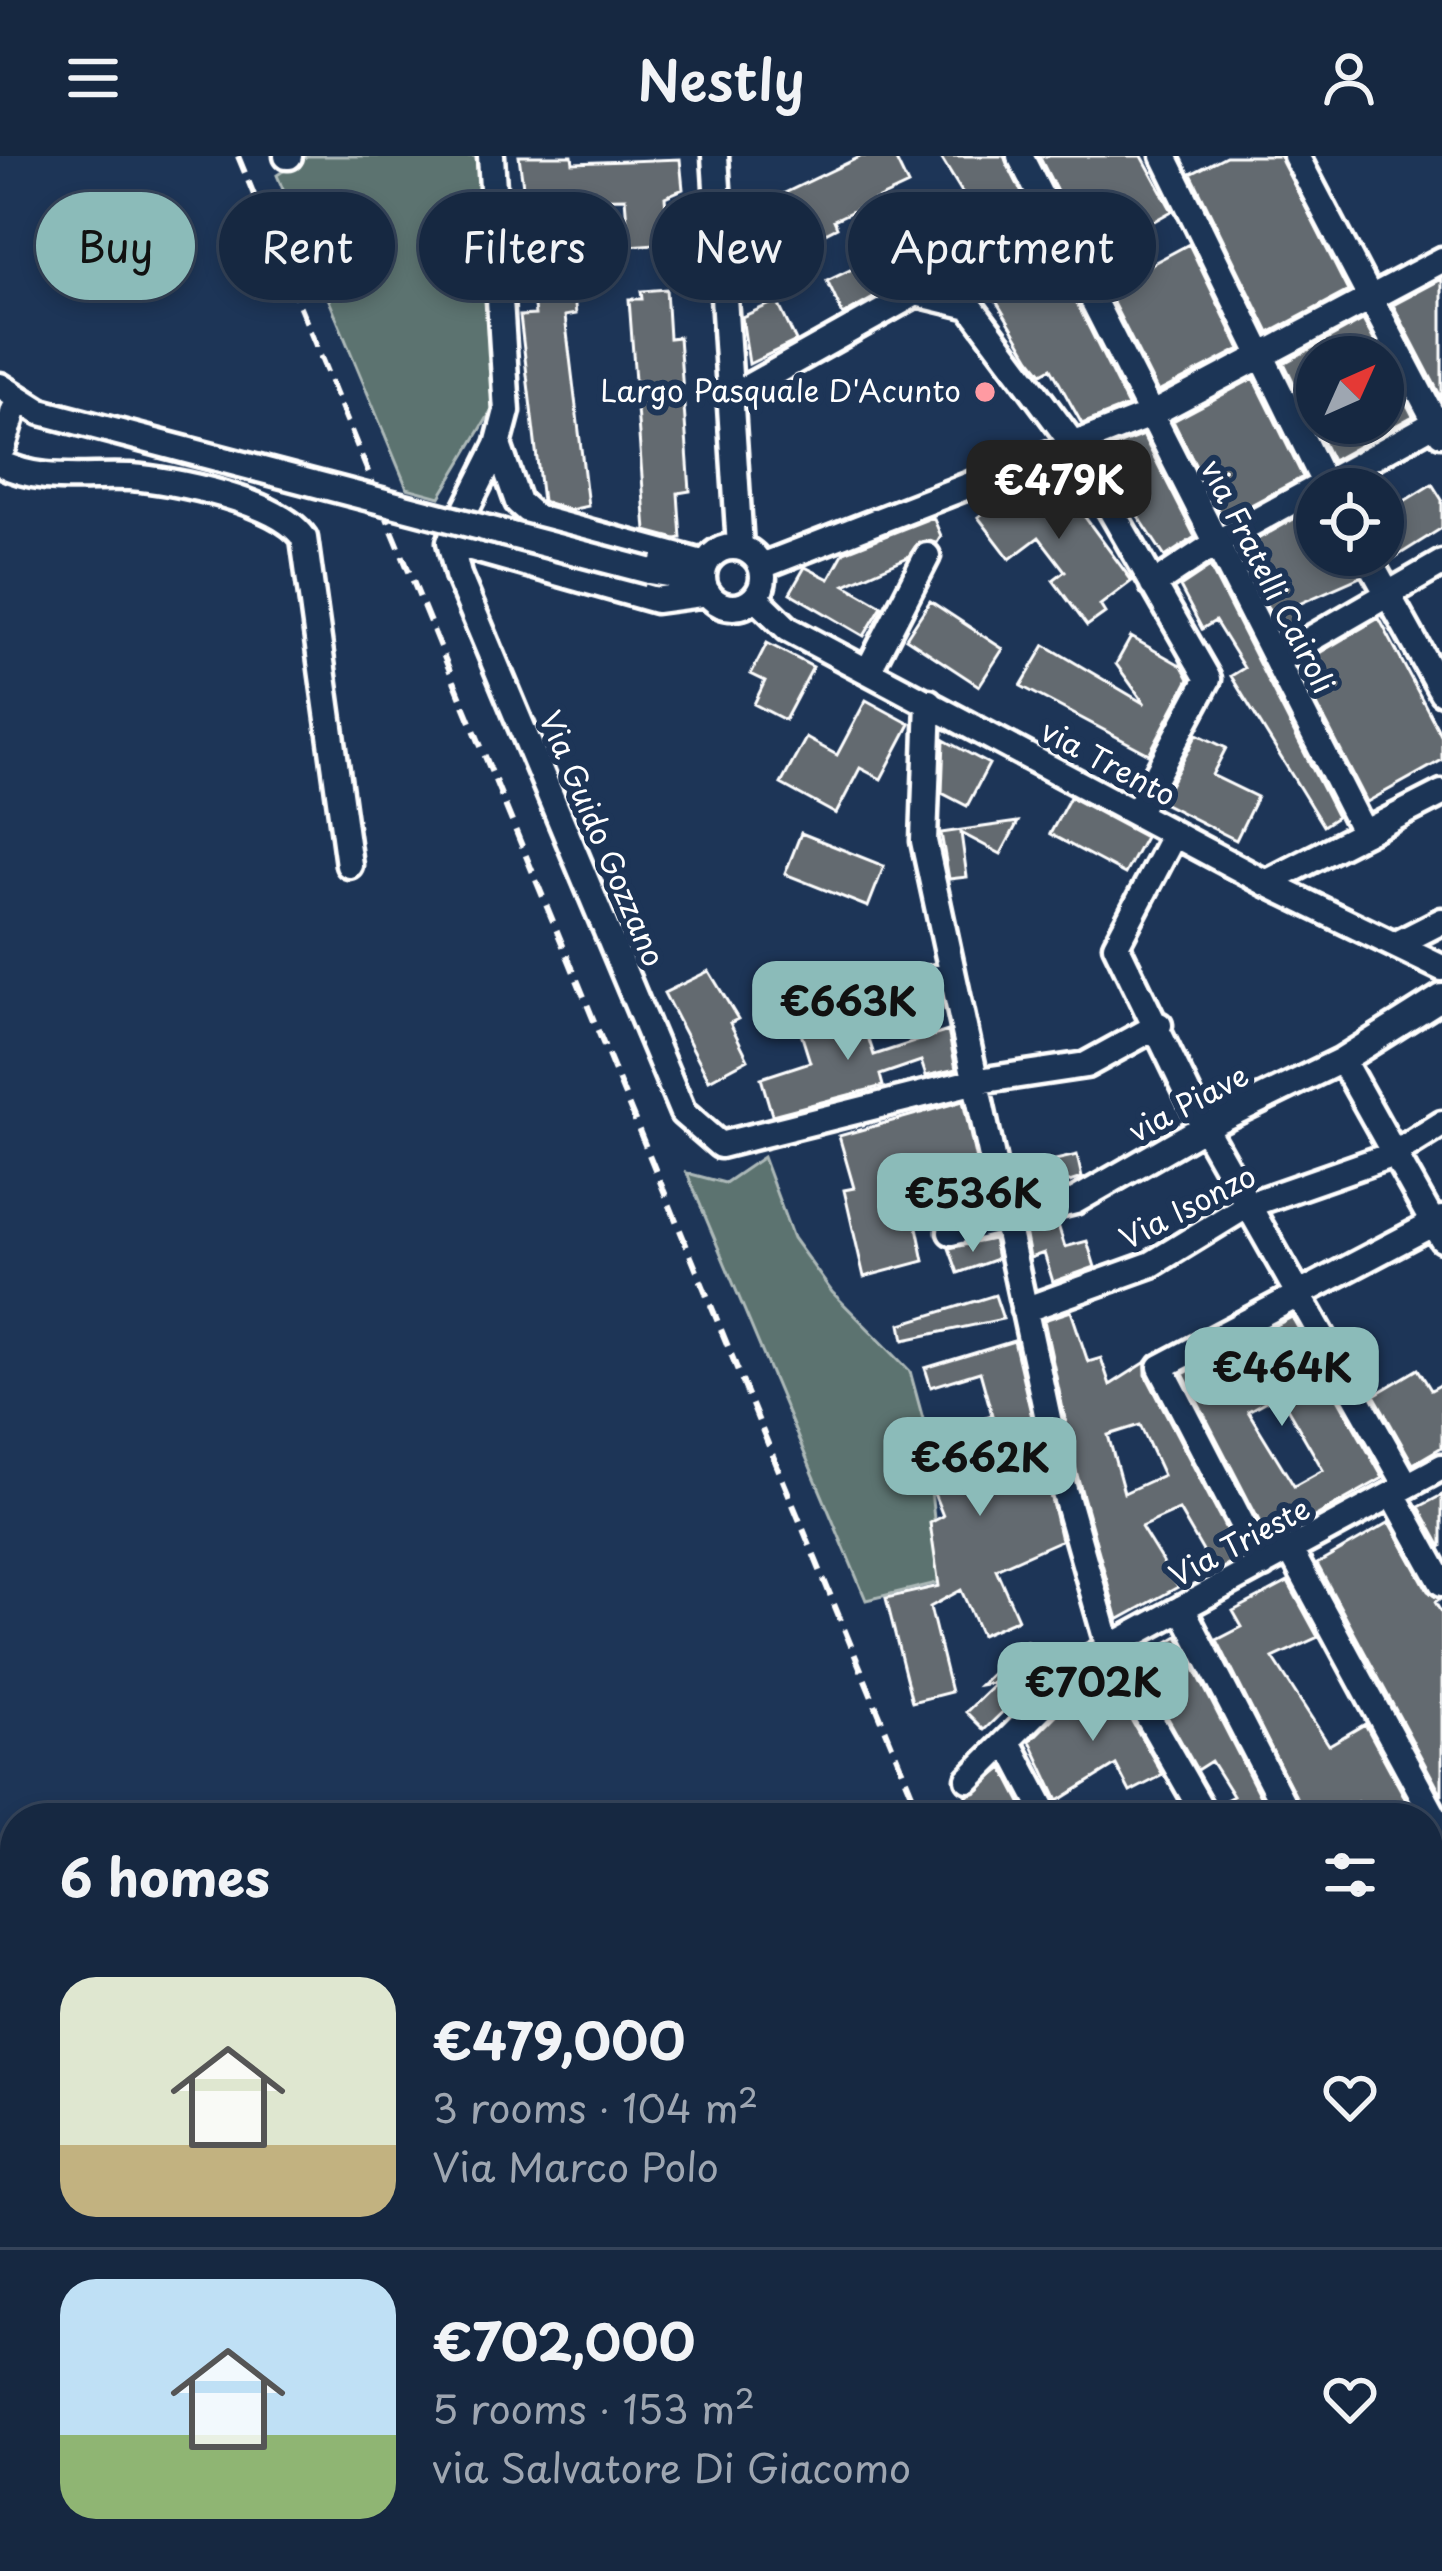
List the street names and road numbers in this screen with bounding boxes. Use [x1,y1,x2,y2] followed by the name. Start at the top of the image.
[1191,451,1348,701] street label: via Fratelli Cairoli
[529,703,678,973] street label: Via Guido Gozzano
[1034,707,1185,816] street label: via Trento
[1120,1051,1256,1152] street label: via Piave
[1111,1152,1263,1259] street label: Via Isonzo
[1160,1485,1317,1597] street label: Via Trieste

